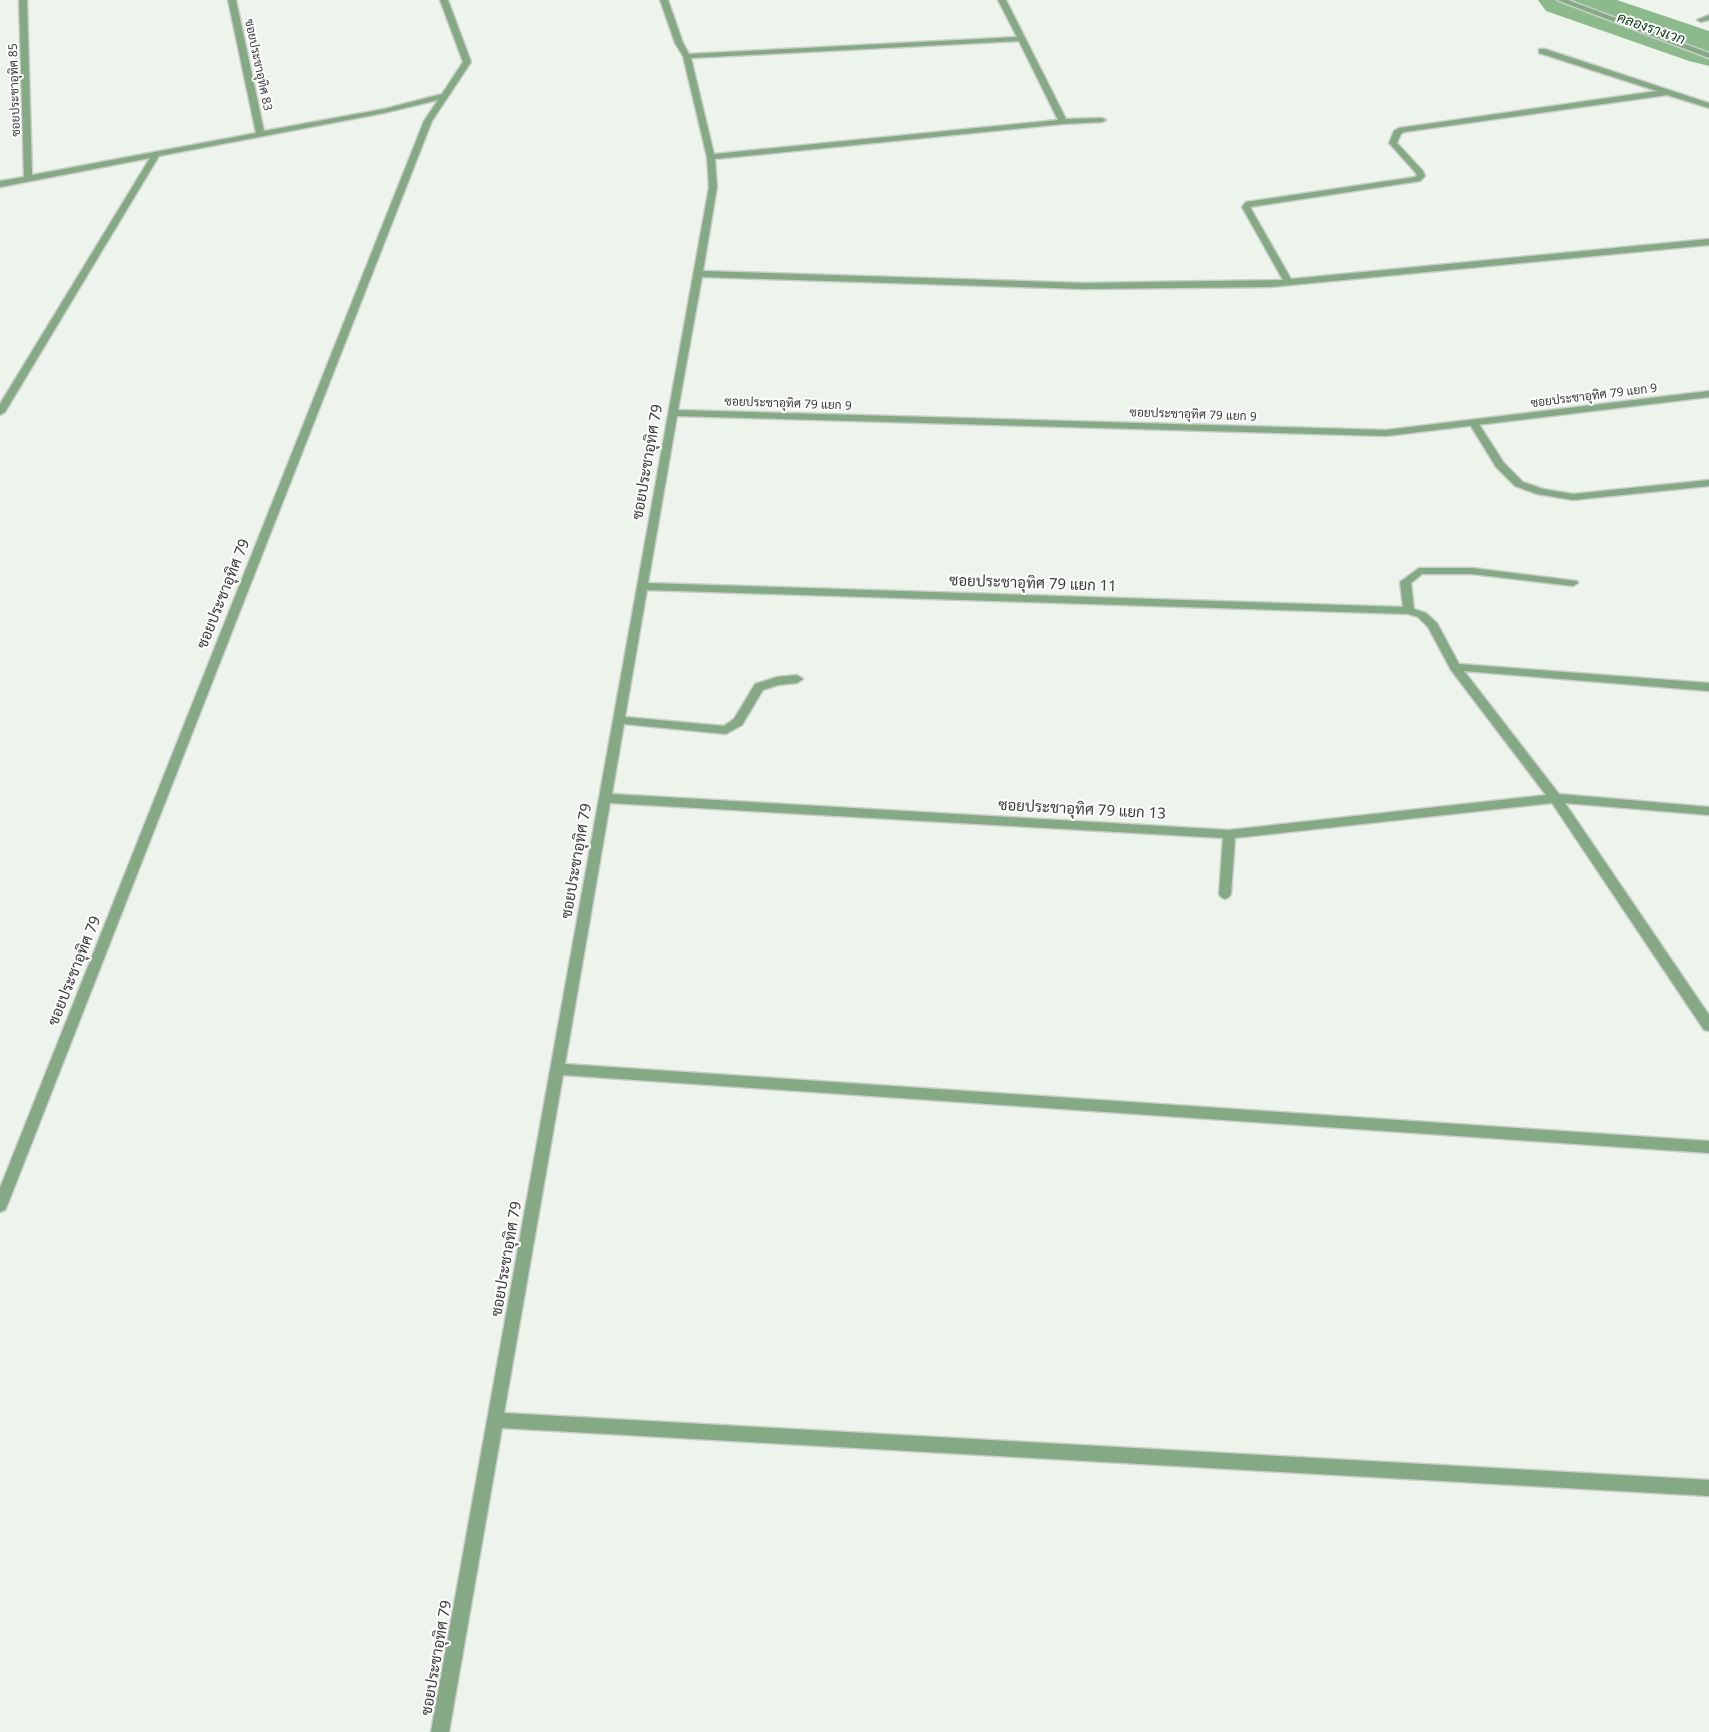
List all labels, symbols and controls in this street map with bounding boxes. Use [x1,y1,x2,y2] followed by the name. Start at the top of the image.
[1615,10,1687,48] water label: คลองรางเวก
[241,18,275,112] street label: ซอยประชาอุทิศ 83
[6,43,24,137] street label: ซอยประชาอุทิศ 85
[1530,381,1658,411] street label: ซอยประชาอุทิศ 79 แยก 9
[724,395,852,413] street label: ซอยประชาอุทิศ 79 แยก 9
[629,403,667,521] street label: ซอยประชาอุทิศ 79
[1129,406,1257,424] street label: ซอยประชาอุทิศ 79 แยก 9
[194,536,254,652] street label: ซอยประชาอุทิศ 79
[949,572,1117,596] street label: ซอยประชาอุทิศ 79 แยก 11
[998,797,1166,823] street label: ซอยประชาอุทิศ 79 แยก 13
[558,802,596,920] street label: ซอยประชาอุทิศ 79
[45,913,105,1029] street label: ซอยประชาอุทิศ 79
[488,1200,526,1318] street label: ซอยประชาอุทิศ 79
[418,1599,456,1717] street label: ซอยประชาอุทิศ 79

